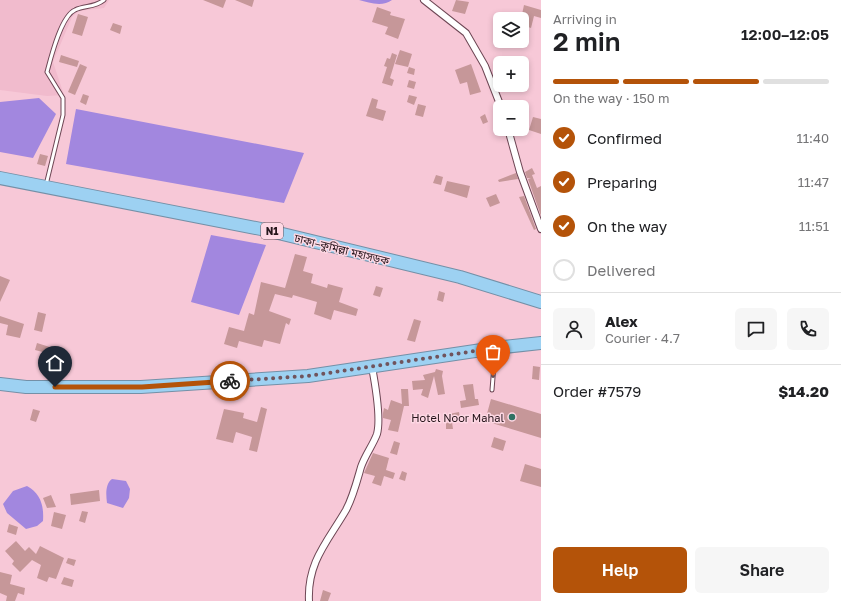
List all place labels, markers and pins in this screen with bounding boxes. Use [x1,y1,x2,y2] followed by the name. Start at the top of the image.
[476,335,510,376] pin
[38,346,72,387] pin
[411,411,504,424] place label: Hotel Noor Mahal
[507,412,517,422] marker: Hotel Noor Mahal

